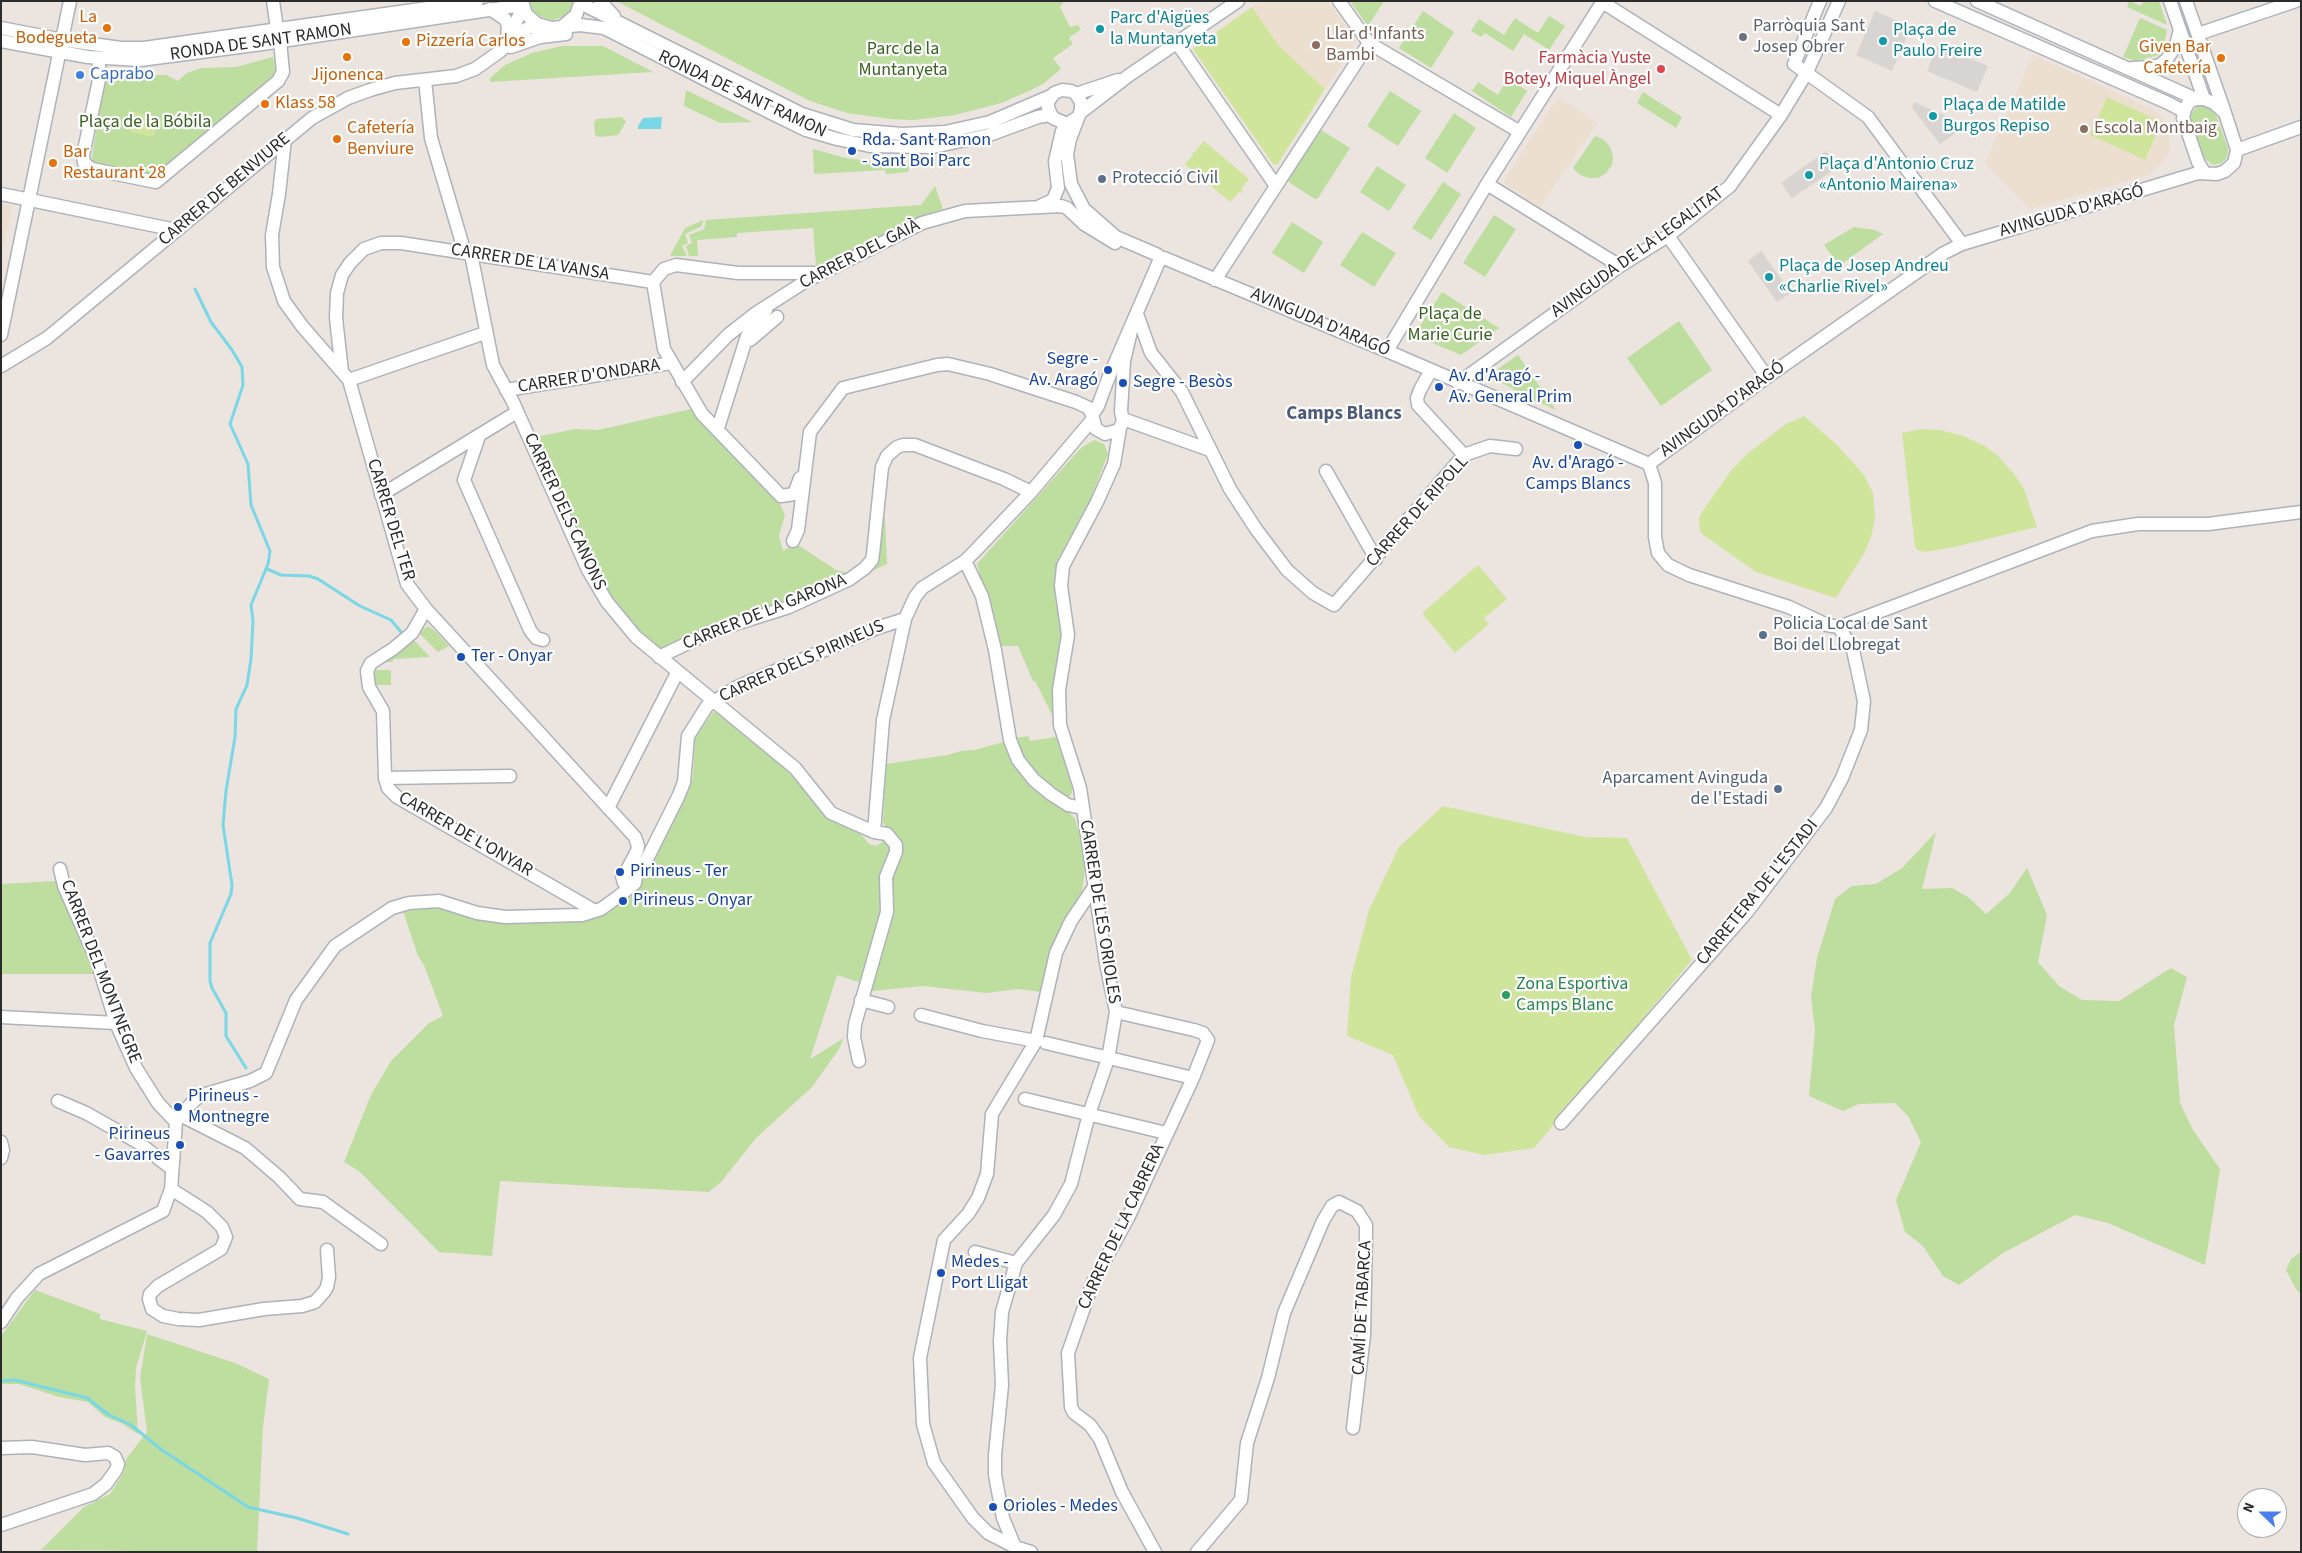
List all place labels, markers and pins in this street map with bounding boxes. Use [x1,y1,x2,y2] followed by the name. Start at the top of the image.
[16,7,97,50] place label: La Bodegueta
[1110,8,1216,50] place label: Parc d'Aigües la Muntanyeta
[1753,16,1865,58] place label: Parròquia Sant Josep Obrer
[1893,20,1982,62] place label: Plaça de Paulo Freire
[101,22,113,34] marker: La Bodegueta
[1094,23,1106,35] marker: Parc d'Aigües la Muntanyeta
[1326,24,1425,66] place label: Llar d'Infants Bambi
[416,31,525,53] place label: Pizzería Carlos
[1737,31,1749,43] marker: Parròquia Sant Josep Obrer
[1877,35,1889,47] marker: Plaça de Paulo Freire
[400,36,412,48] marker: Pizzería Carlos
[2139,37,2211,80] place label: Given Bar Cafetería
[1310,39,1322,51] marker: Llar d'Infants Bambi
[1504,48,1651,90] place label: Farmàcia Yuste Botey, Miquel Àngel
[341,51,353,63] marker: Jijonenca
[2215,52,2227,64] marker: Given Bar Cafetería
[1655,63,1667,75] marker: Farmàcia Yuste Botey, Miquel Àngel
[90,64,154,86] place label: Caprabo
[311,65,383,87] place label: Jijonenca
[74,69,86,81] marker: Caprabo
[275,93,336,115] place label: Klass 58
[1943,95,2066,138] place label: Plaça de Matilde Burgos Repiso
[259,98,271,110] marker: Klass 58
[1927,110,1939,122] marker: Plaça de Matilde Burgos Repiso
[347,118,415,160] place label: Cafetería Benviure
[2094,118,2217,140] place label: Escola Montbaig
[2078,123,2090,135] marker: Escola Montbaig
[862,130,991,172] place label: Rda. Sant Ramon - Sant Boi Parc
[331,133,343,145] marker: Cafetería Benviure
[63,142,166,184] place label: Bar Restaurant 28
[846,145,858,157] marker: Rda. Sant Ramon - Sant Boi Parc
[1819,154,1974,196] place label: Plaça d'Antonio Cruz «Antonio Mairena»
[47,157,59,169] marker: Bar Restaurant 28
[1112,168,1218,190] place label: Protecció Civil
[1803,169,1815,181] marker: Plaça d'Antonio Cruz «Antonio Mairena»
[1096,173,1108,185] marker: Protecció Civil
[1779,256,1949,298] place label: Plaça de Josep Andreu «Charlie Rivel»
[1763,271,1775,283] marker: Plaça de Josep Andreu «Charlie Rivel»
[1029,349,1098,392] place label: Segre - Av. Aragó
[1102,364,1114,376] marker: Segre - Av. Aragó
[1449,366,1572,408] place label: Av. d'Aragó - Av. General Prim
[1133,372,1233,394] place label: Segre - Besòs
[1117,377,1129,389] marker: Segre - Besòs
[1433,381,1445,393] marker: Av. d'Aragó - Av. General Prim
[1572,439,1584,451] marker: Av. d'Aragó - Camps Blancs
[1525,453,1631,496] place label: Av. d'Aragó - Camps Blancs
[1773,614,1928,656] place label: Policia Local de Sant Boi del Llobregat
[1757,629,1769,641] marker: Policia Local de Sant Boi del Llobregat
[471,646,553,668] place label: Ter - Onyar
[455,651,467,663] marker: Ter - Onyar
[1603,768,1768,811] place label: Aparcament Avinguda de l'Estadi
[1772,783,1784,795] marker: Aparcament Avinguda de l'Estadi
[630,861,728,883] place label: Pirineus - Ter
[614,866,626,878] marker: Pirineus - Ter
[633,890,752,912] place label: Pirineus - Onyar
[617,895,629,907] marker: Pirineus - Onyar
[1516,974,1628,1016] place label: Zona Esportiva Camps Blanc
[1500,989,1512,1001] marker: Zona Esportiva Camps Blanc
[188,1086,269,1128] place label: Pirineus - Montnegre
[172,1101,184,1113] marker: Pirineus - Montnegre
[95,1124,170,1166] place label: Pirineus - Gavarres
[174,1139,186,1151] marker: Pirineus - Gavarres
[951,1252,1028,1294] place label: Medes - Port Lligat
[935,1267,947,1279] marker: Medes - Port Lligat
[1003,1496,1118,1518] place label: Orioles - Medes
[987,1501,999,1513] marker: Orioles - Medes

